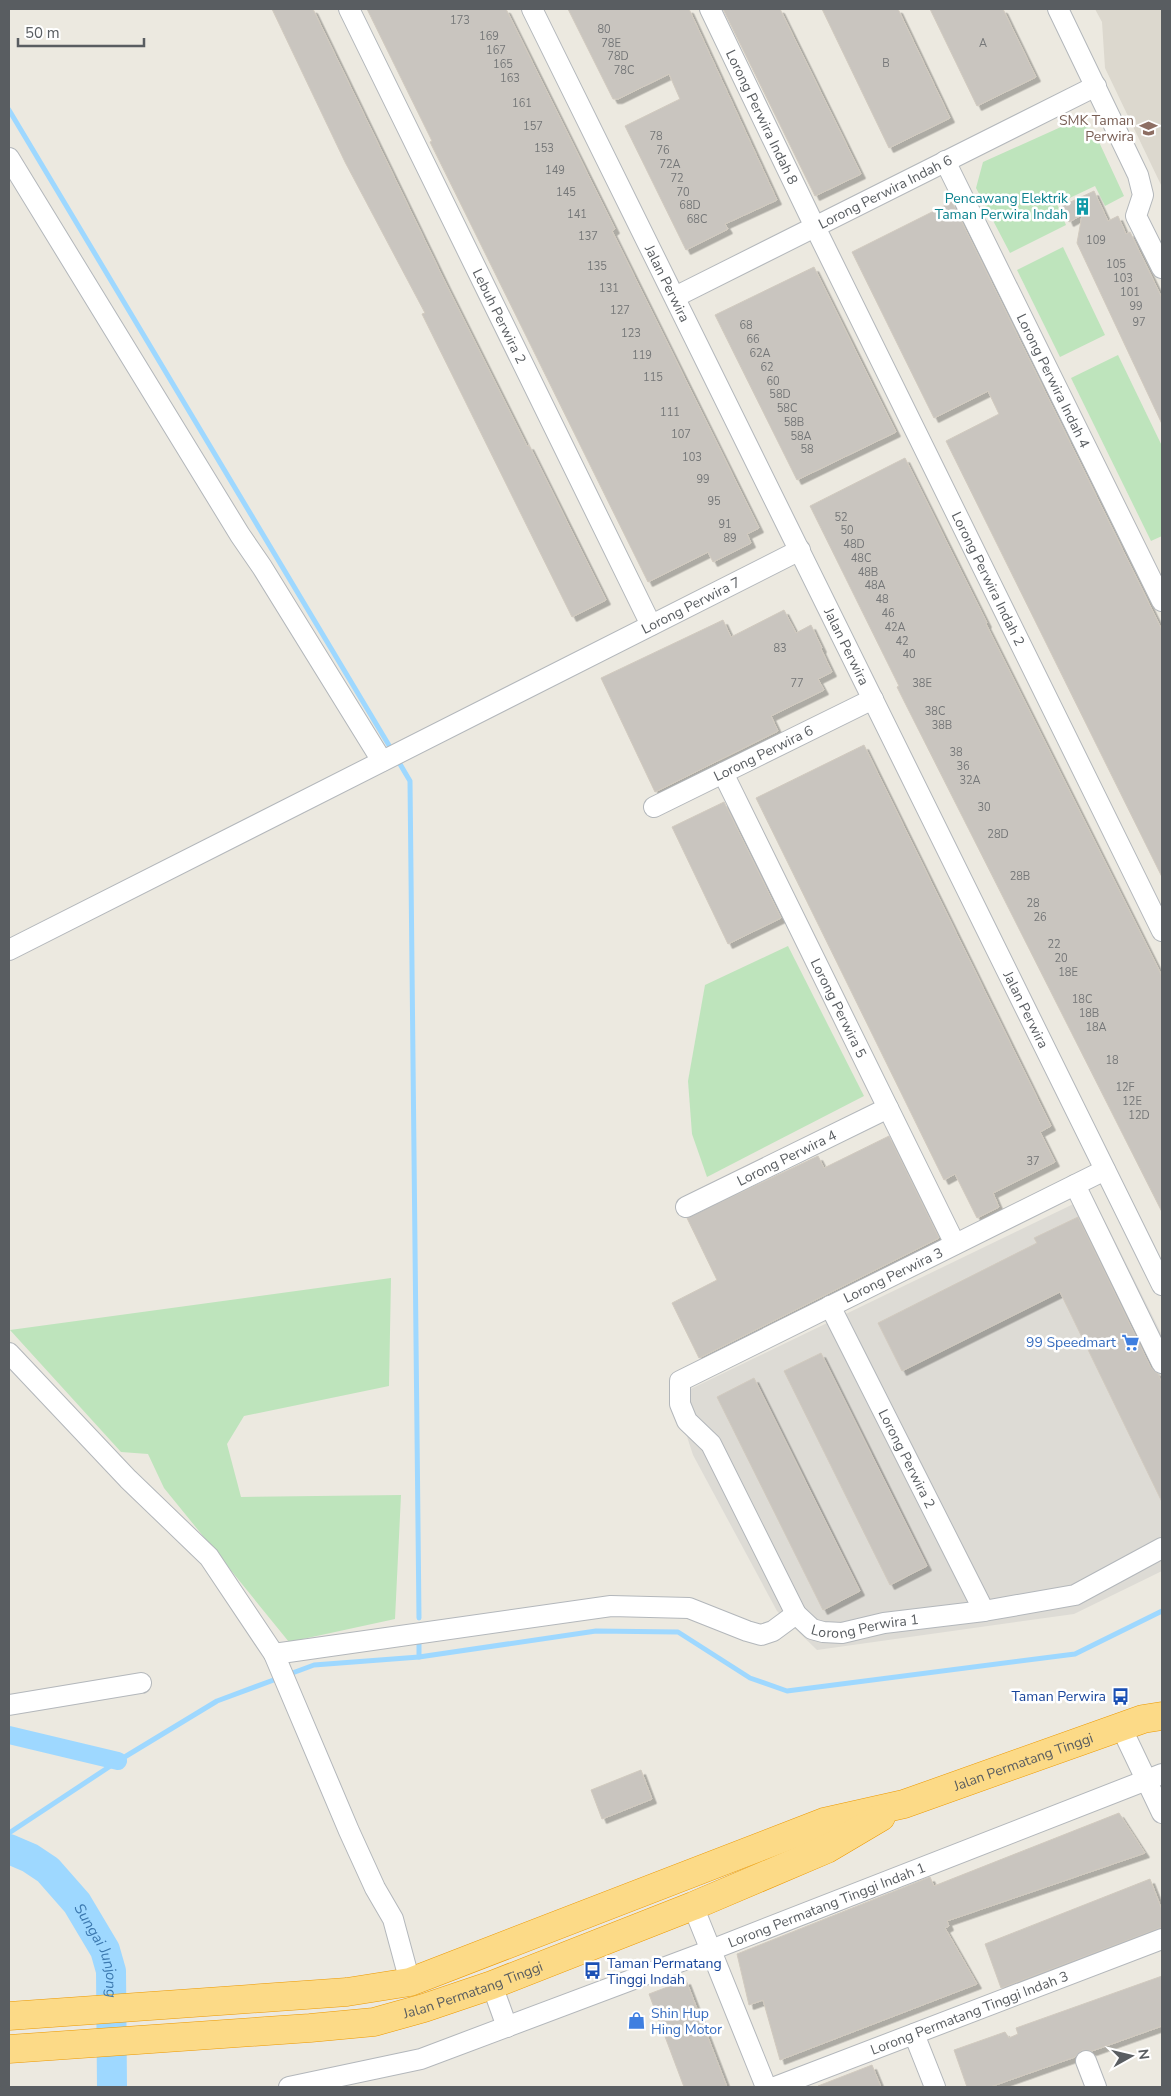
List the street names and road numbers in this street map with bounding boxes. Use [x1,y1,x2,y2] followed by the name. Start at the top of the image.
[721,47,802,188] street label: Lorong Perwira Indah 8
[815,151,955,234] street label: Lorong Perwira Indah 6
[639,241,694,325] street label: Jalan Perwira
[468,266,530,367] street label: Lebuh Perwira 2
[1012,311,1094,451] street label: Lorong Perwira Indah 4
[947,509,1029,649] street label: Lorong Perwira Indah 2
[638,573,744,639] street label: Lorong Perwira 7
[819,604,873,689] street label: Jalan Perwira
[711,721,817,786] street label: Lorong Perwira 6
[806,955,871,1061] street label: Lorong Perwira 5
[998,967,1053,1052] street label: Jalan Perwira
[734,1126,840,1191] street label: Lorong Perwira 4
[840,1243,946,1308] street label: Lorong Perwira 3
[874,1406,940,1512] street label: Lorong Perwira 2
[809,1610,920,1643] street label: Lorong Perwira 1
[950,1728,1096,1796] street label: Jalan Permatang Tinggi
[725,1858,928,1952] street label: Lorong Permatang Tinggi Indah 1
[400,1957,546,2024] street label: Jalan Permatang Tinggi
[868,1967,1071,2060] street label: Lorong Permatang Tinggi Indah 3

